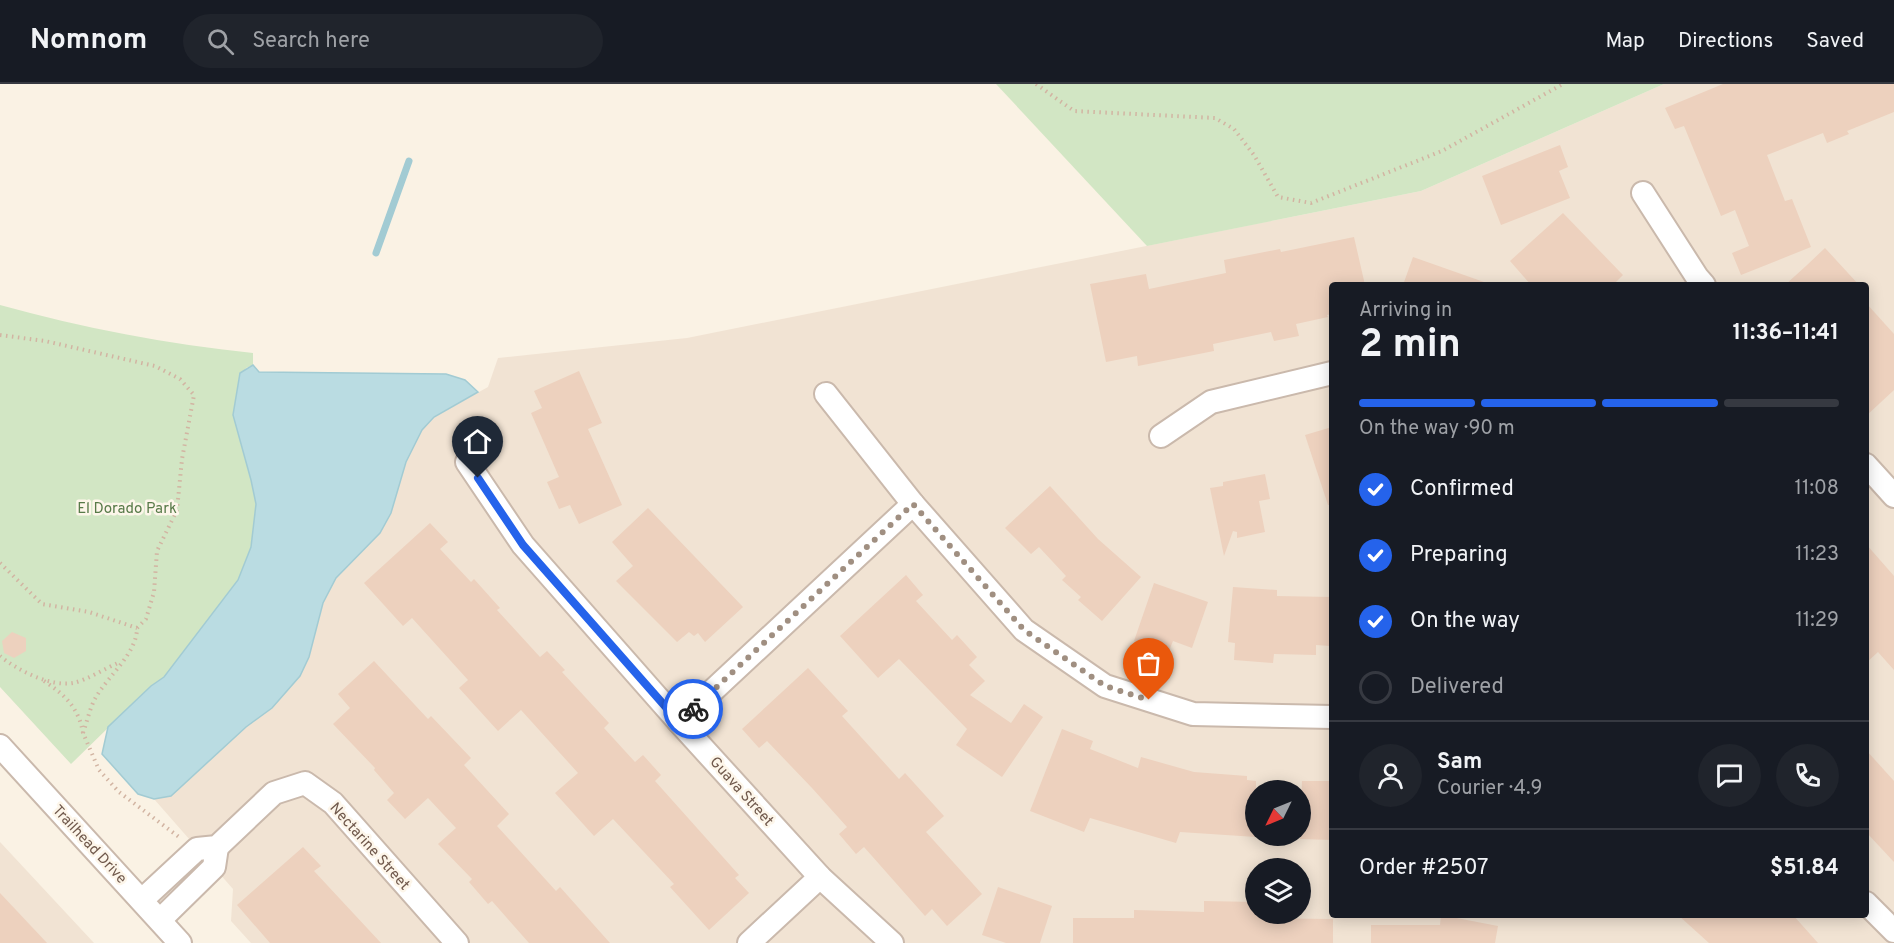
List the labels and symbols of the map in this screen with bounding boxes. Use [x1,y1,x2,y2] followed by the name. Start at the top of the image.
[452,416,503,478] pin
[77,500,177,519] park label: El Dorado Park
[1123,638,1174,700] pin
[663,679,723,739] courier
[705,753,777,831] street label: Guava Street
[1245,780,1311,846] north arrow
[325,799,413,895] street label: Nectarine Street
[48,802,130,888] street label: Trailhead Drive

